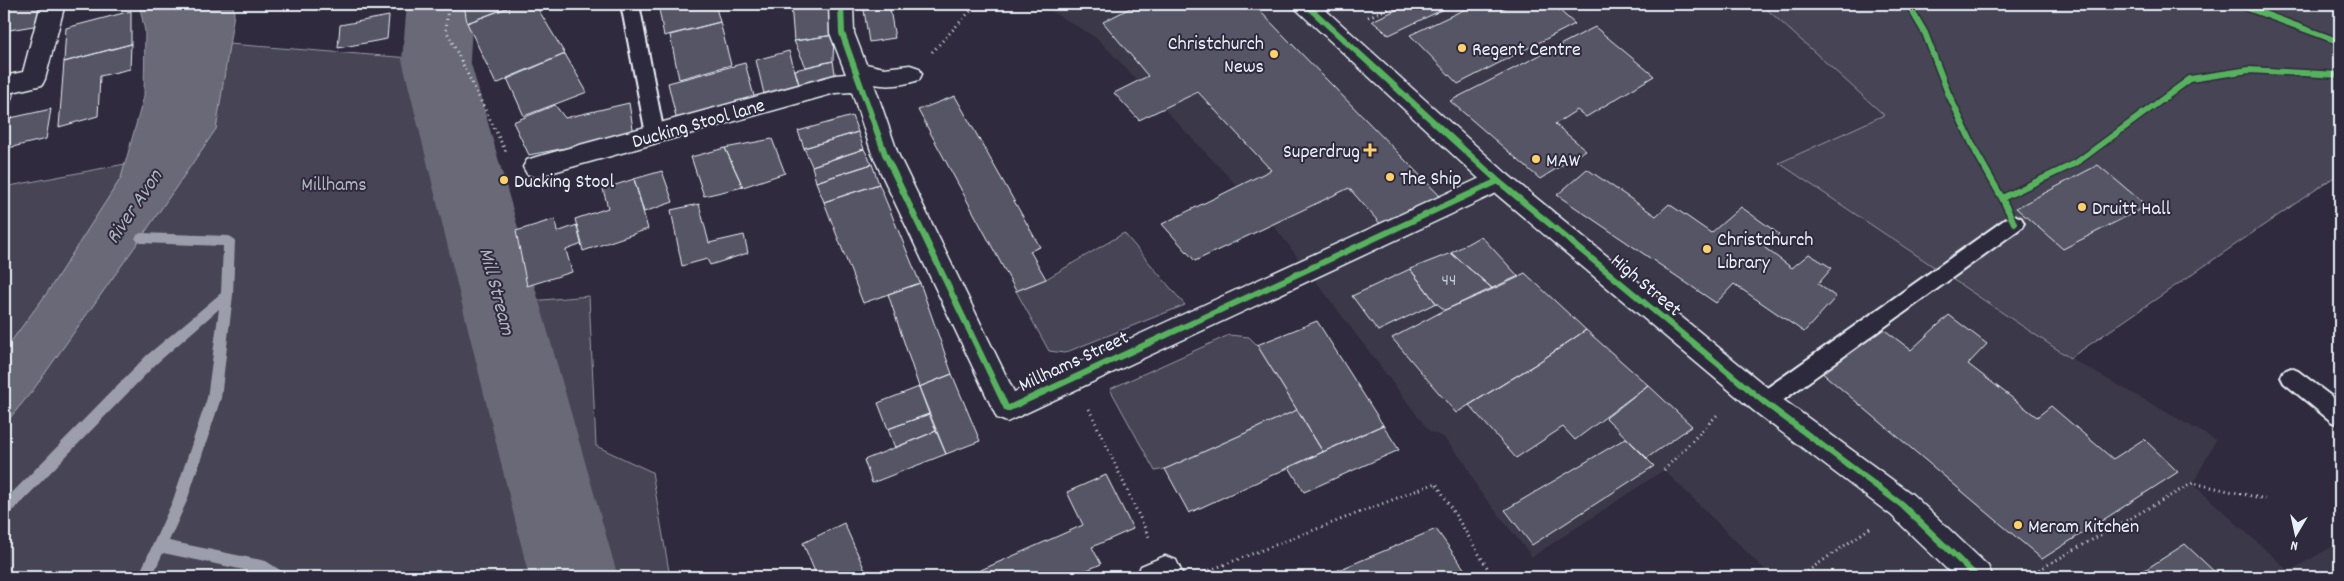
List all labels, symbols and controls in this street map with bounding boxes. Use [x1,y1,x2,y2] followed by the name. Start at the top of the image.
[1168,31,1264,82] place label: Christchurch News
[1472,37,1581,65] place label: Regent Centre
[1456,42,1468,54] marker: Regent Centre
[1268,48,1280,60] marker: Christchurch News
[629,92,769,157] street label: Ducking Stool lane
[1283,139,1360,167] place label: Superdrug
[1364,144,1376,156] marker: Superdrug
[1546,148,1581,176] place label: MAW
[1530,153,1542,165] marker: MAW
[100,163,172,251] water label: River Avon
[1400,166,1461,194] place label: The Ship
[514,169,614,197] place label: Ducking Stool
[1384,171,1396,183] marker: The Ship
[301,172,367,200] park label: Millhams
[498,174,510,186] marker: Ducking Stool
[2092,196,2171,224] place label: Druitt Hall
[2076,201,2088,213] marker: Druitt Hall
[1717,227,1813,278] place label: Christchurch Library
[1701,243,1713,255] marker: Christchurch Library
[469,245,521,339] water label: Mill Stream
[1604,248,1687,324] street label: High Street
[1442,269,1456,294] house number: 44
[1015,325,1134,401] street label: Millhams Street
[2272,508,2322,558] north arrow
[2028,514,2139,542] place label: Meram Kitchen
[2012,519,2024,531] marker: Meram Kitchen
[2289,534,2299,555] text: N

